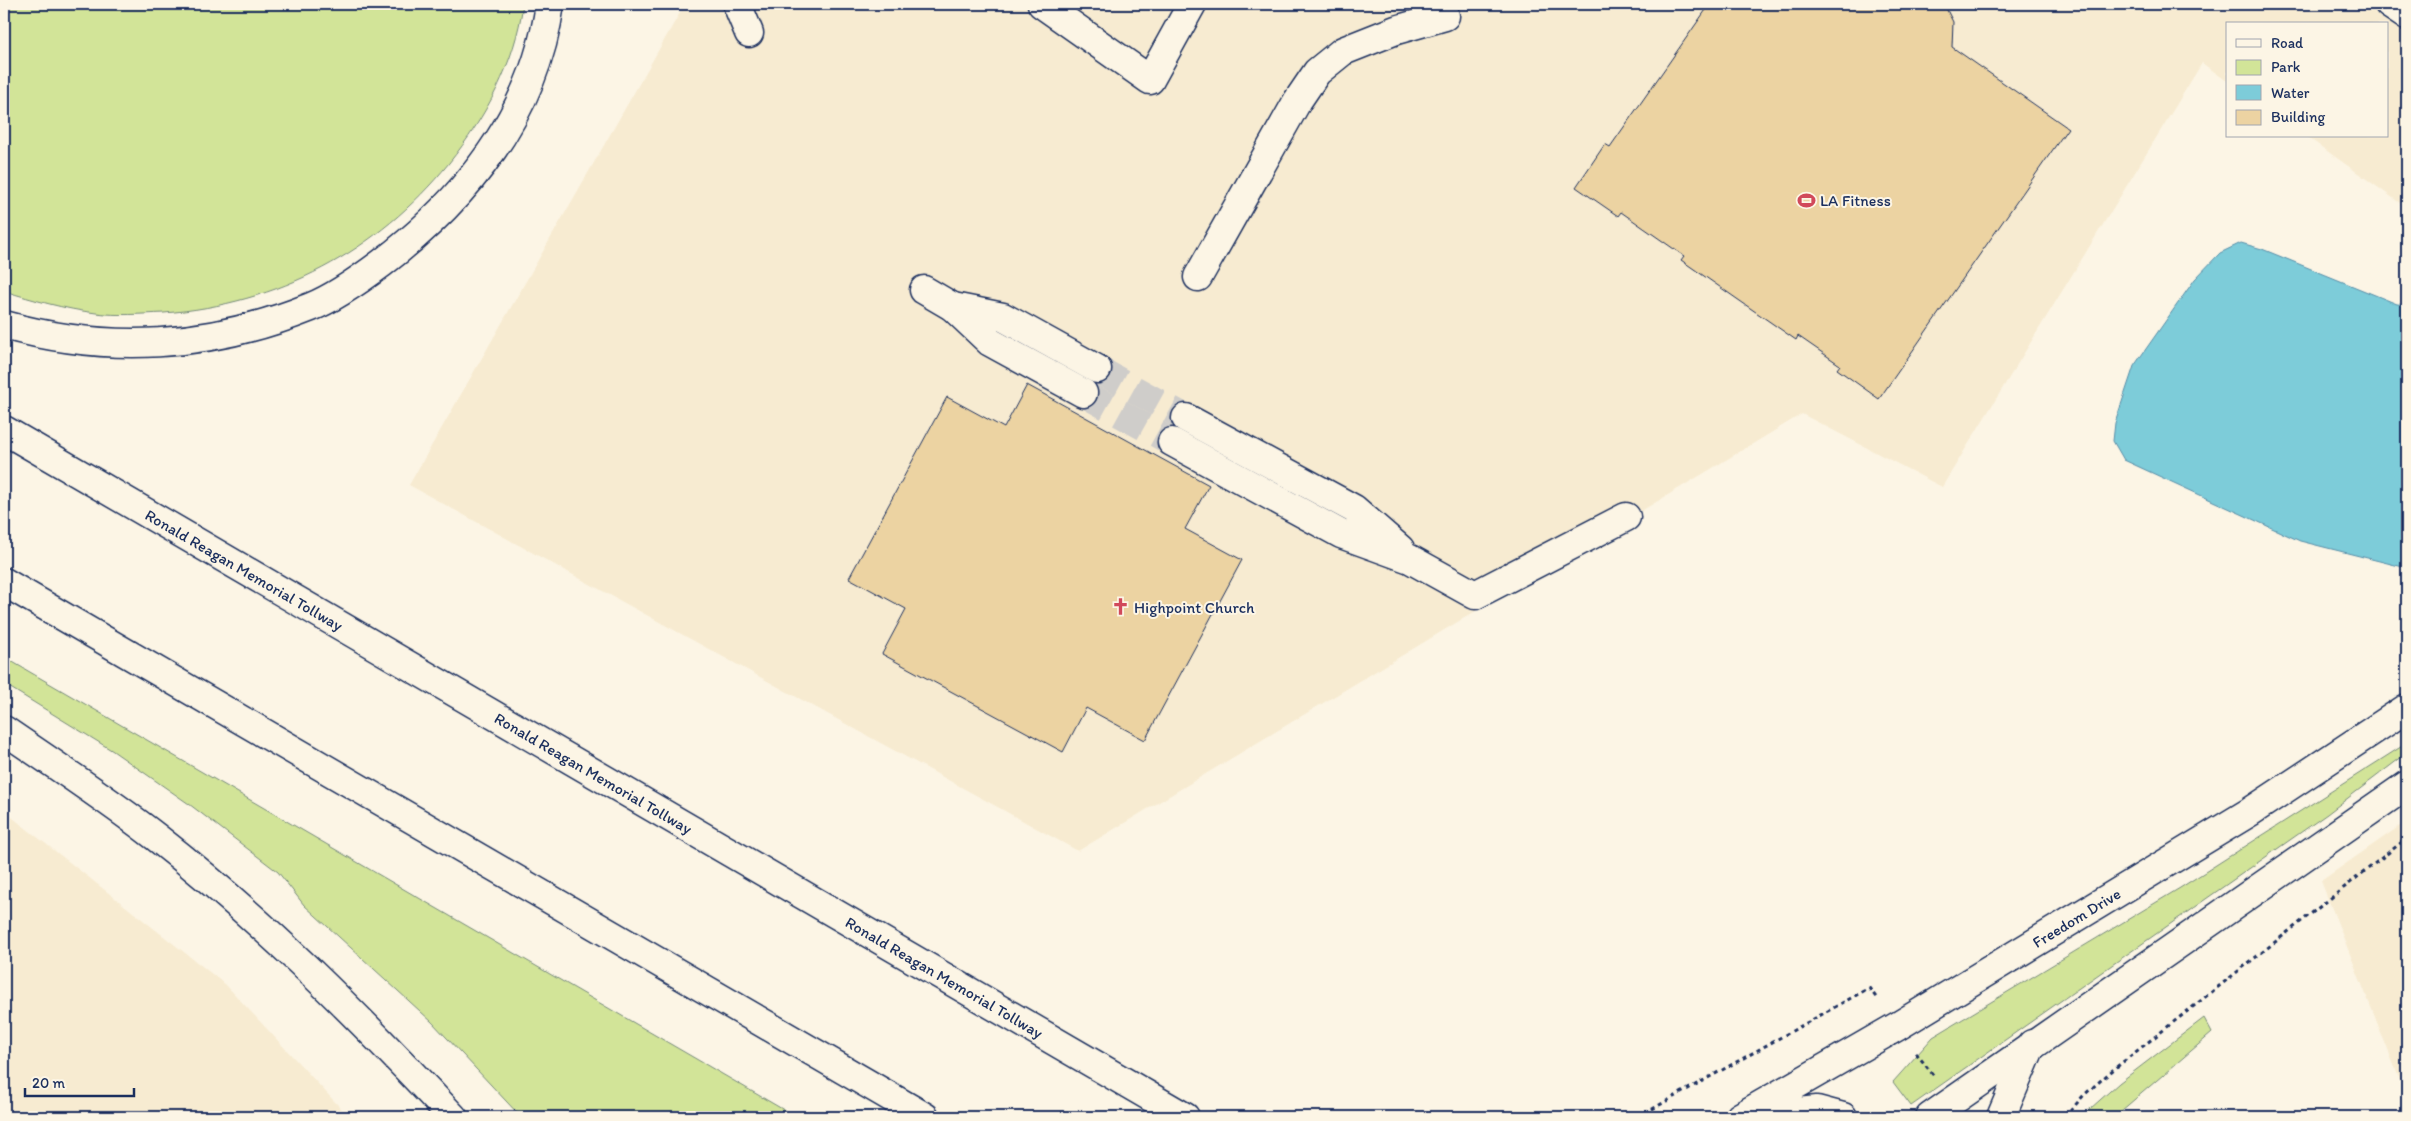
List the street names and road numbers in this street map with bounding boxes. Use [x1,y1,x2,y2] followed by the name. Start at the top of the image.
[142,505,347,635] street label: Ronald Reagan Memorial Tollway
[491,708,696,838] street label: Ronald Reagan Memorial Tollway
[2029,884,2124,952] street label: Freedom Drive
[842,913,1047,1043] street label: Ronald Reagan Memorial Tollway

